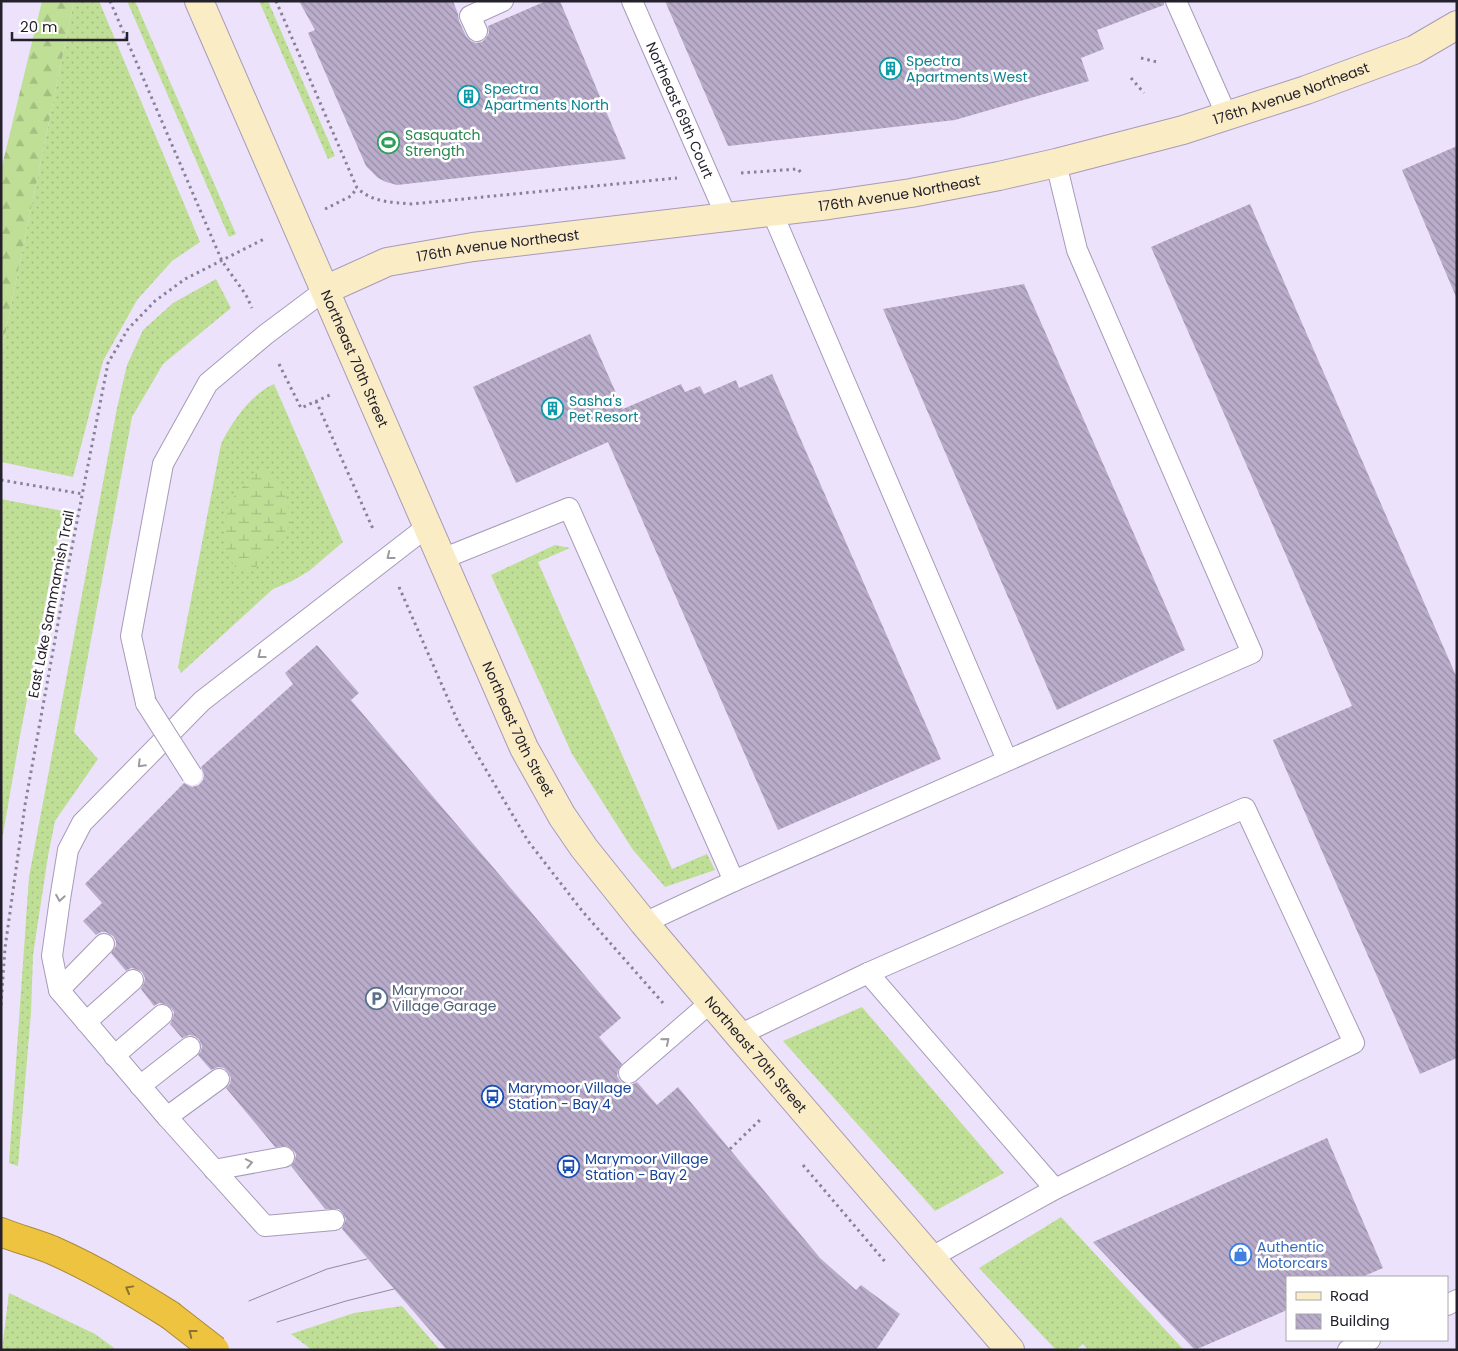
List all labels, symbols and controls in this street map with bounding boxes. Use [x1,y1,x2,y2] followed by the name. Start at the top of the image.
[12,10,128,42] scale bar
[20,16,58,37] text: 20 m
[641,39,718,181] street label: Northeast 69th Court
[906,51,1028,87] place label: Spectra Apartments West
[878,57,902,81] building icon: Spectra Apartments West
[1210,57,1372,130] street label: 176th Avenue Northeast
[484,79,609,115] place label: Spectra Apartments North
[456,85,480,109] building icon: Spectra Apartments North
[405,125,480,161] place label: Sasquatch Strength
[377,131,401,155] sports icon: Sasquatch Strength
[817,170,982,216] street label: 176th Avenue Northeast
[415,225,580,267] street label: 176th Avenue Northeast
[316,287,393,430] street label: Northeast 70th Street
[569,391,638,427] place label: Sasha's Pet Resort
[541,397,565,421] building icon: Sasha's Pet Resort
[23,508,79,700] street label: East Lake Sammamish Trail
[386,550,396,559] one-way arrow
[258,650,267,658] one-way arrow
[478,658,559,800] street label: Northeast 70th Street
[137,758,146,767] one-way arrow
[55,894,66,902] one-way arrow
[392,980,497,1016] place label: Marymoor Village Garage
[364,986,388,1010] parking icon: Marymoor Village Garage
[700,992,812,1117] street label: Northeast 70th Street
[660,1038,669,1046] one-way arrow
[508,1078,632,1114] place label: Marymoor Village Station - Bay 4
[480,1084,504,1108] bus stop icon: Marymoor Village Station - Bay 4
[585,1149,709,1185] place label: Marymoor Village Station - Bay 2
[557,1155,581,1179] bus stop icon: Marymoor Village Station - Bay 2
[245,1159,253,1169] one-way arrow
[1257,1237,1328,1273] place label: Authentic Motorcars
[1229,1243,1253,1267] shop icon: Authentic Motorcars
[1286,1276,1448,1341] legend
[125,1285,134,1295] one-way arrow
[1330,1285,1369,1306] text: Road
[1330,1310,1390,1331] text: Building
[189,1330,198,1338] one-way arrow

